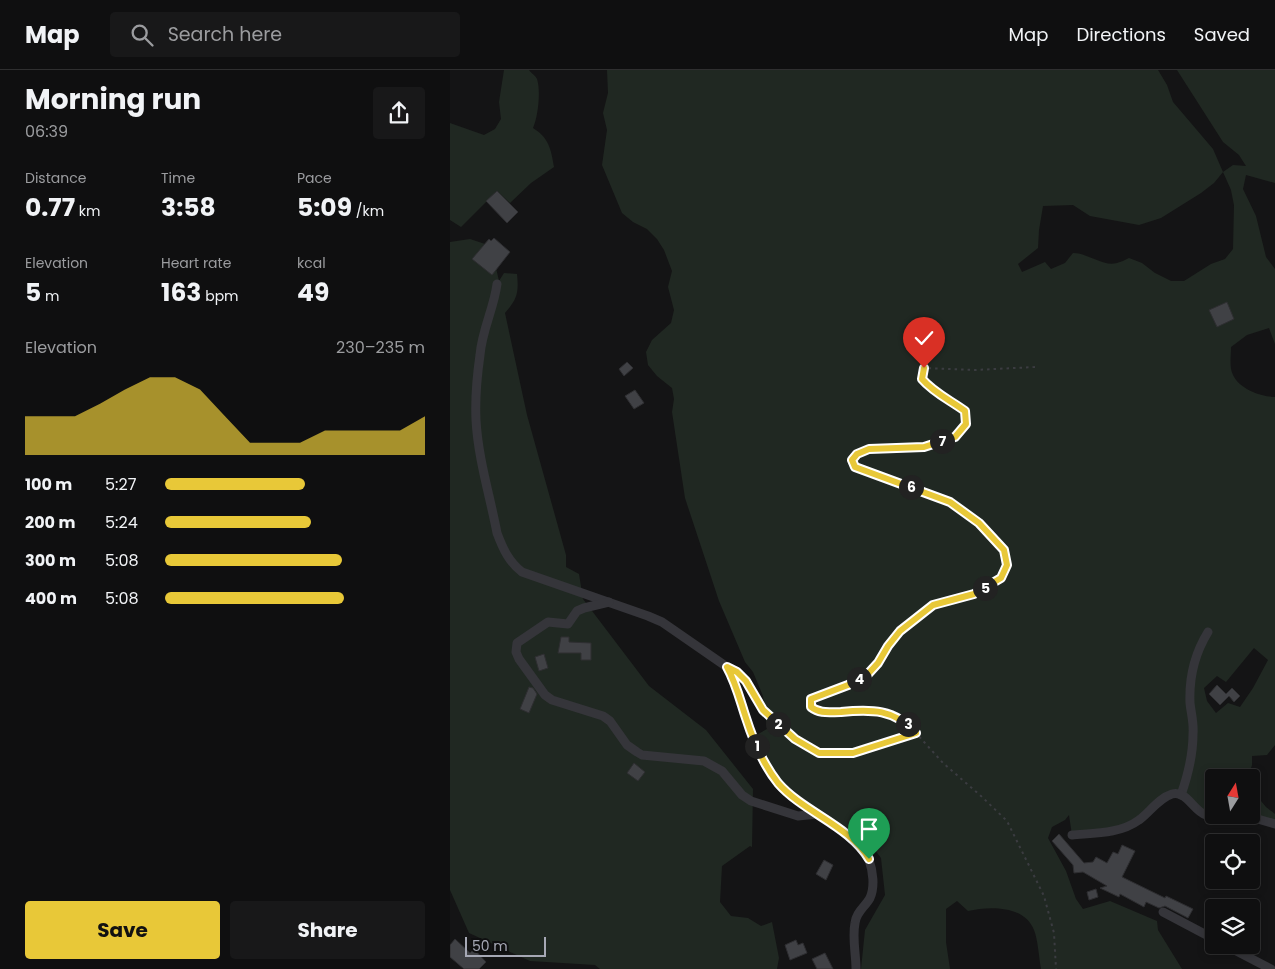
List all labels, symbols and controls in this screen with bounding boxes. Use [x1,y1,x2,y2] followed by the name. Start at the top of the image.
[110,12,460,57] search box
[25,18,80,51] text: Map
[128,21,156,49] icon: search
[168,21,282,48] text: Search here
[1009,22,1048,47] text: Map
[1076,22,1166,47] text: Directions
[1194,22,1250,47] text: Saved
[25,80,201,119] text: Morning run
[373,87,425,139] button: share
[25,120,68,143] text: 06:39
[25,168,86,188] text: Distance
[161,168,195,188] text: Time
[297,168,332,188] text: Pace
[25,190,75,225] text: 0.77
[161,190,216,225] text: 3:58
[297,190,352,225] text: 5:09
[75,201,100,221] text: km
[352,201,384,221] text: /km
[25,253,88,273] text: Elevation
[161,253,231,273] text: Heart rate
[297,253,326,273] text: kcal
[25,275,41,310] text: 5
[161,275,201,310] text: 163
[297,275,329,310] text: 49
[41,286,59,306] text: m
[201,286,239,306] text: bpm
[903,317,945,368] pin
[910,324,938,352] icon: check
[25,336,97,359] text: Elevation
[336,336,425,359] text: 230–235 m
[930,428,954,454] pin: 7
[939,431,946,451] text: 7
[25,473,72,496] text: 100 m
[105,473,136,496] text: 5:27
[898,474,924,500] pin: 6
[907,477,916,497] text: 6
[25,511,75,534] text: 200 m
[105,511,138,534] text: 5:24
[25,549,76,572] text: 300 m
[105,549,139,572] text: 5:08
[972,576,998,600] pin: 5
[981,578,990,598] text: 5
[25,587,77,610] text: 400 m
[105,587,139,610] text: 5:08
[846,666,872,692] pin: 4
[855,669,864,689] text: 4
[766,712,790,736] pin: 2
[896,712,920,736] pin: 3
[775,714,783,734] text: 2
[904,714,913,734] text: 3
[744,734,770,758] pin: 1
[755,736,760,756] text: 1
[1205,769,1260,824] north arrow
[1205,769,1260,954] map controls
[848,808,890,859] pin
[855,815,883,843] icon: arrive
[1205,834,1260,889] button: locate
[1205,899,1260,954] button: layers
[25,901,220,959] button: Save
[230,901,425,959] button: Share
[465,934,546,957] scale bar
[472,936,508,956] text: 50 m

